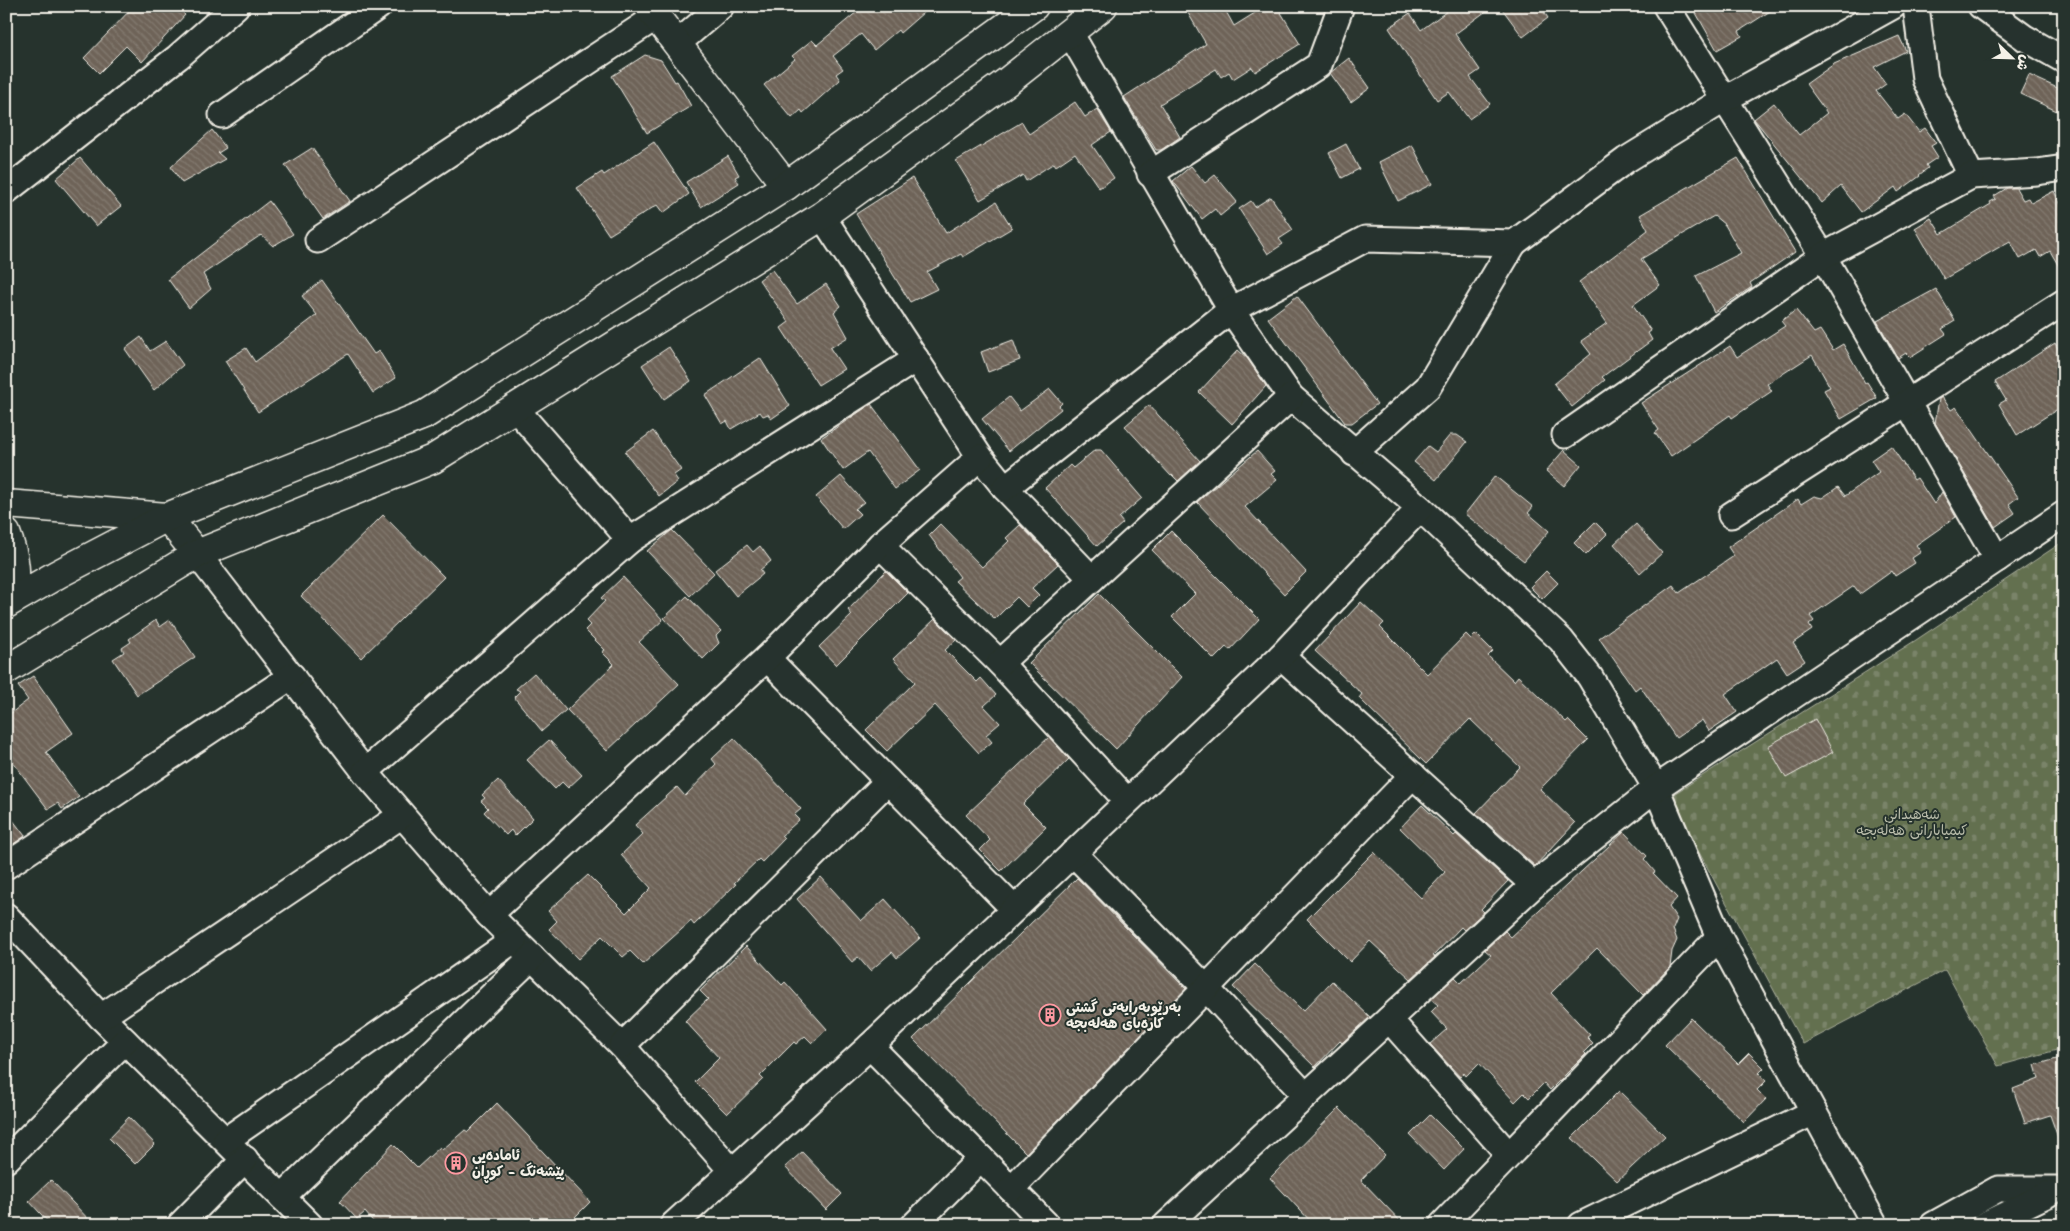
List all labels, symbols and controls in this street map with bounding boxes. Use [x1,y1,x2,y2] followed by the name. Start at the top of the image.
[1988,32,2038,82] north arrow
[2013,52,2035,74] text: ش
[1856,805,1968,839] park label: شەھیدانی کیمیابارانی ھەلەبجە
[1066,998,1181,1032] place label: بەرێوبەرایەتی گشتی کارەبای هەلەبجە
[1038,1003,1062,1027] building icon: بەرێوبەرایەتی گشتی کارەبای هەلەبجە
[472,1146,564,1183] place label: ئامادەیی پێشەنگ - کوڕان
[444,1151,468,1175] building icon: ئامادەیی پێشەنگ - کوڕان

